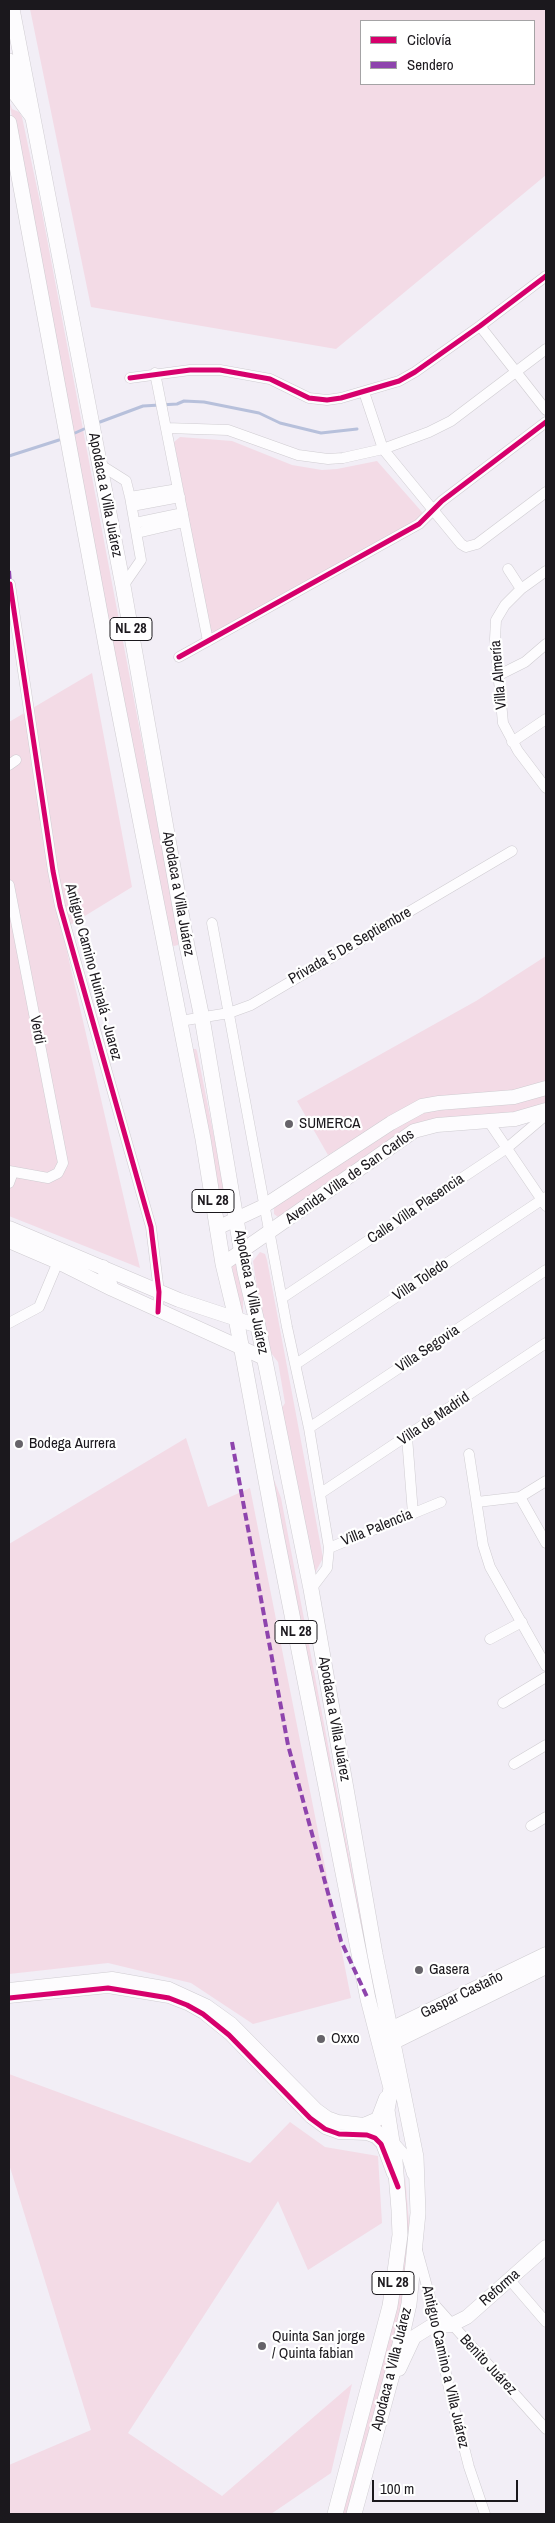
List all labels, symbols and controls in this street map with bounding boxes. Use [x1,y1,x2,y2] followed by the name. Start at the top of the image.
[360,20,535,85] legend
[407,29,451,50] text: Ciclovía
[407,54,454,75] text: Sendero
[84,431,126,559] street label: Apodaca a Villa Juárez
[110,618,152,640] road number: NL 28
[487,640,511,710] street label: Villa Almería
[158,830,198,958] street label: Apodaca a Villa Juárez
[61,882,125,1062] street label: Antiguo Camino Huinalá - Juarez
[285,904,415,988] street label: Privada 5 De Septiembre
[25,1014,49,1046] street label: Verdi
[299,1115,360,1133] place label: SUMERCA
[283,1118,295,1130] marker: SUMERCA
[282,1126,418,1228] street label: Avenida Villa de San Carlos
[364,1170,468,1248] street label: Calle Villa Plasencia
[192,1190,234,1212] road number: NL 28
[230,1228,272,1356] street label: Apodaca a Villa Juárez
[390,1255,452,1305] street label: Villa Toledo
[393,1321,463,1377] street label: Villa Segovia
[395,1388,473,1450] street label: Villa de Madrid
[29,1435,116,1453] place label: Bodega Aurrera
[13,1438,25,1450] marker: Bodega Aurrera
[339,1506,415,1550] street label: Villa Palencia
[275,1620,317,1644] road number: NL 28
[314,1655,354,1783] street label: Apodaca a Villa Juárez
[429,1961,469,1979] place label: Gasera
[413,1964,425,1976] marker: Gasera
[418,1967,506,2023] street label: Gaspar Castaño
[331,2030,360,2048] place label: Oxxo
[315,2033,327,2045] marker: Oxxo
[476,2266,524,2310] street label: Reforma
[372,2272,414,2294] road number: NL 28
[417,2284,473,2450] street label: Antiguo Camino a Villa Juárez
[368,2306,416,2432] street label: Apodaca a Villa Juárez
[272,2328,365,2363] place label: Quinta San jorge / Quinta fabian
[456,2331,520,2399] street label: Benito Juárez
[256,2340,268,2352] marker: Quinta San jorge / Quinta fabian
[375,2470,521,2502] scale bar
[380,2478,414,2499] text: 100 m

